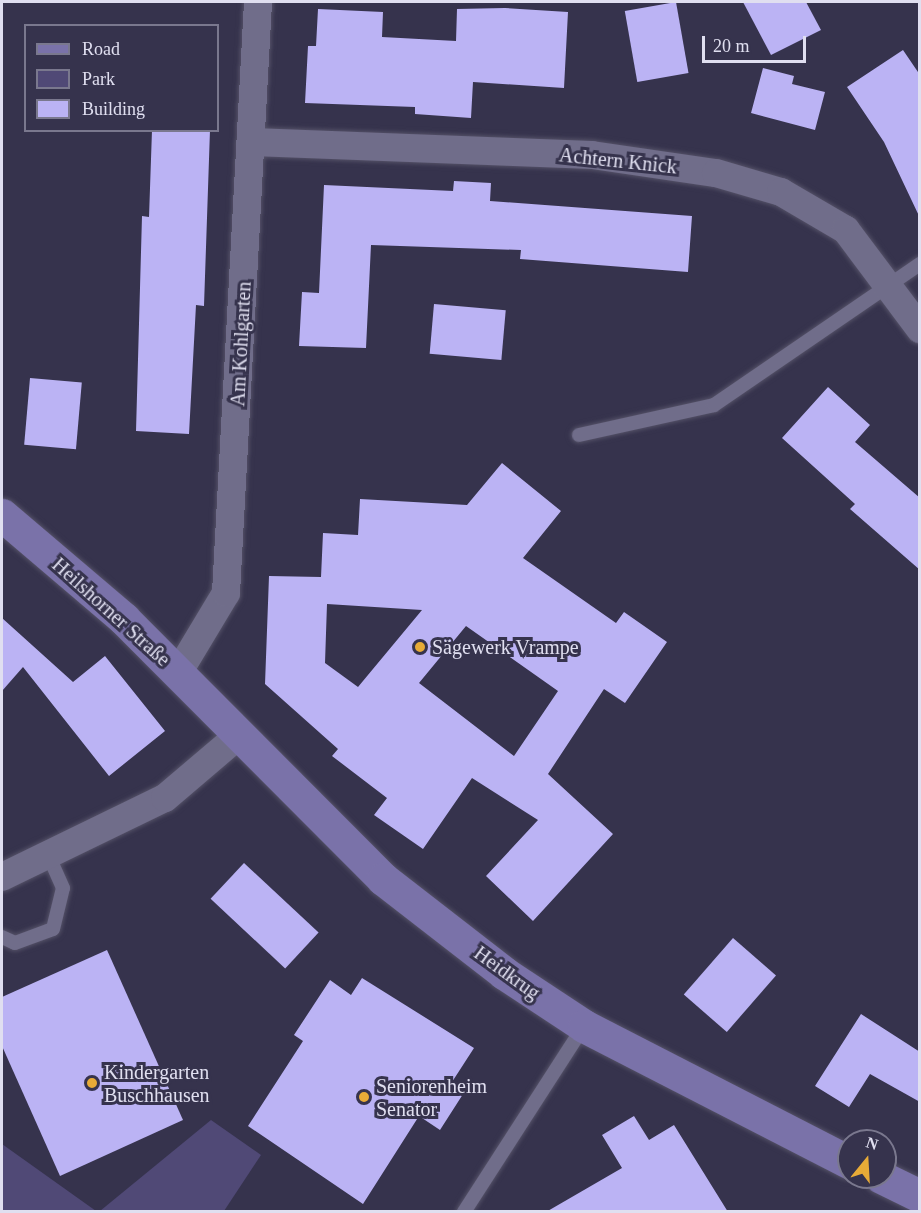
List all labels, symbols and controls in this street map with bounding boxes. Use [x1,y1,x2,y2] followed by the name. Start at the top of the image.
[24,24,219,132] legend
[705,24,808,62] scale bar
[713,36,750,56] text: 20 m
[82,39,120,59] text: Road
[82,69,115,89] text: Park
[82,99,145,119] text: Building
[558,143,678,179] street label: Achtern Knick
[226,281,256,407] street label: Am Kohlgarten
[47,553,175,671] street label: Heilshorner Straße
[432,635,579,659] place label: Sägewerk Vrampe
[413,640,427,654] marker: Sägewerk Vrampe
[469,941,545,1005] street label: Heidkrug
[104,1060,210,1107] place label: Kindergarten Buschhausen
[376,1074,487,1121] place label: Seniorenheim Senator
[85,1076,99,1090] marker: Kindergarten Buschhausen
[357,1090,371,1104] marker: Seniorenheim Senator
[837,1129,897,1189] north arrow
[864,1133,880,1153] text: N

